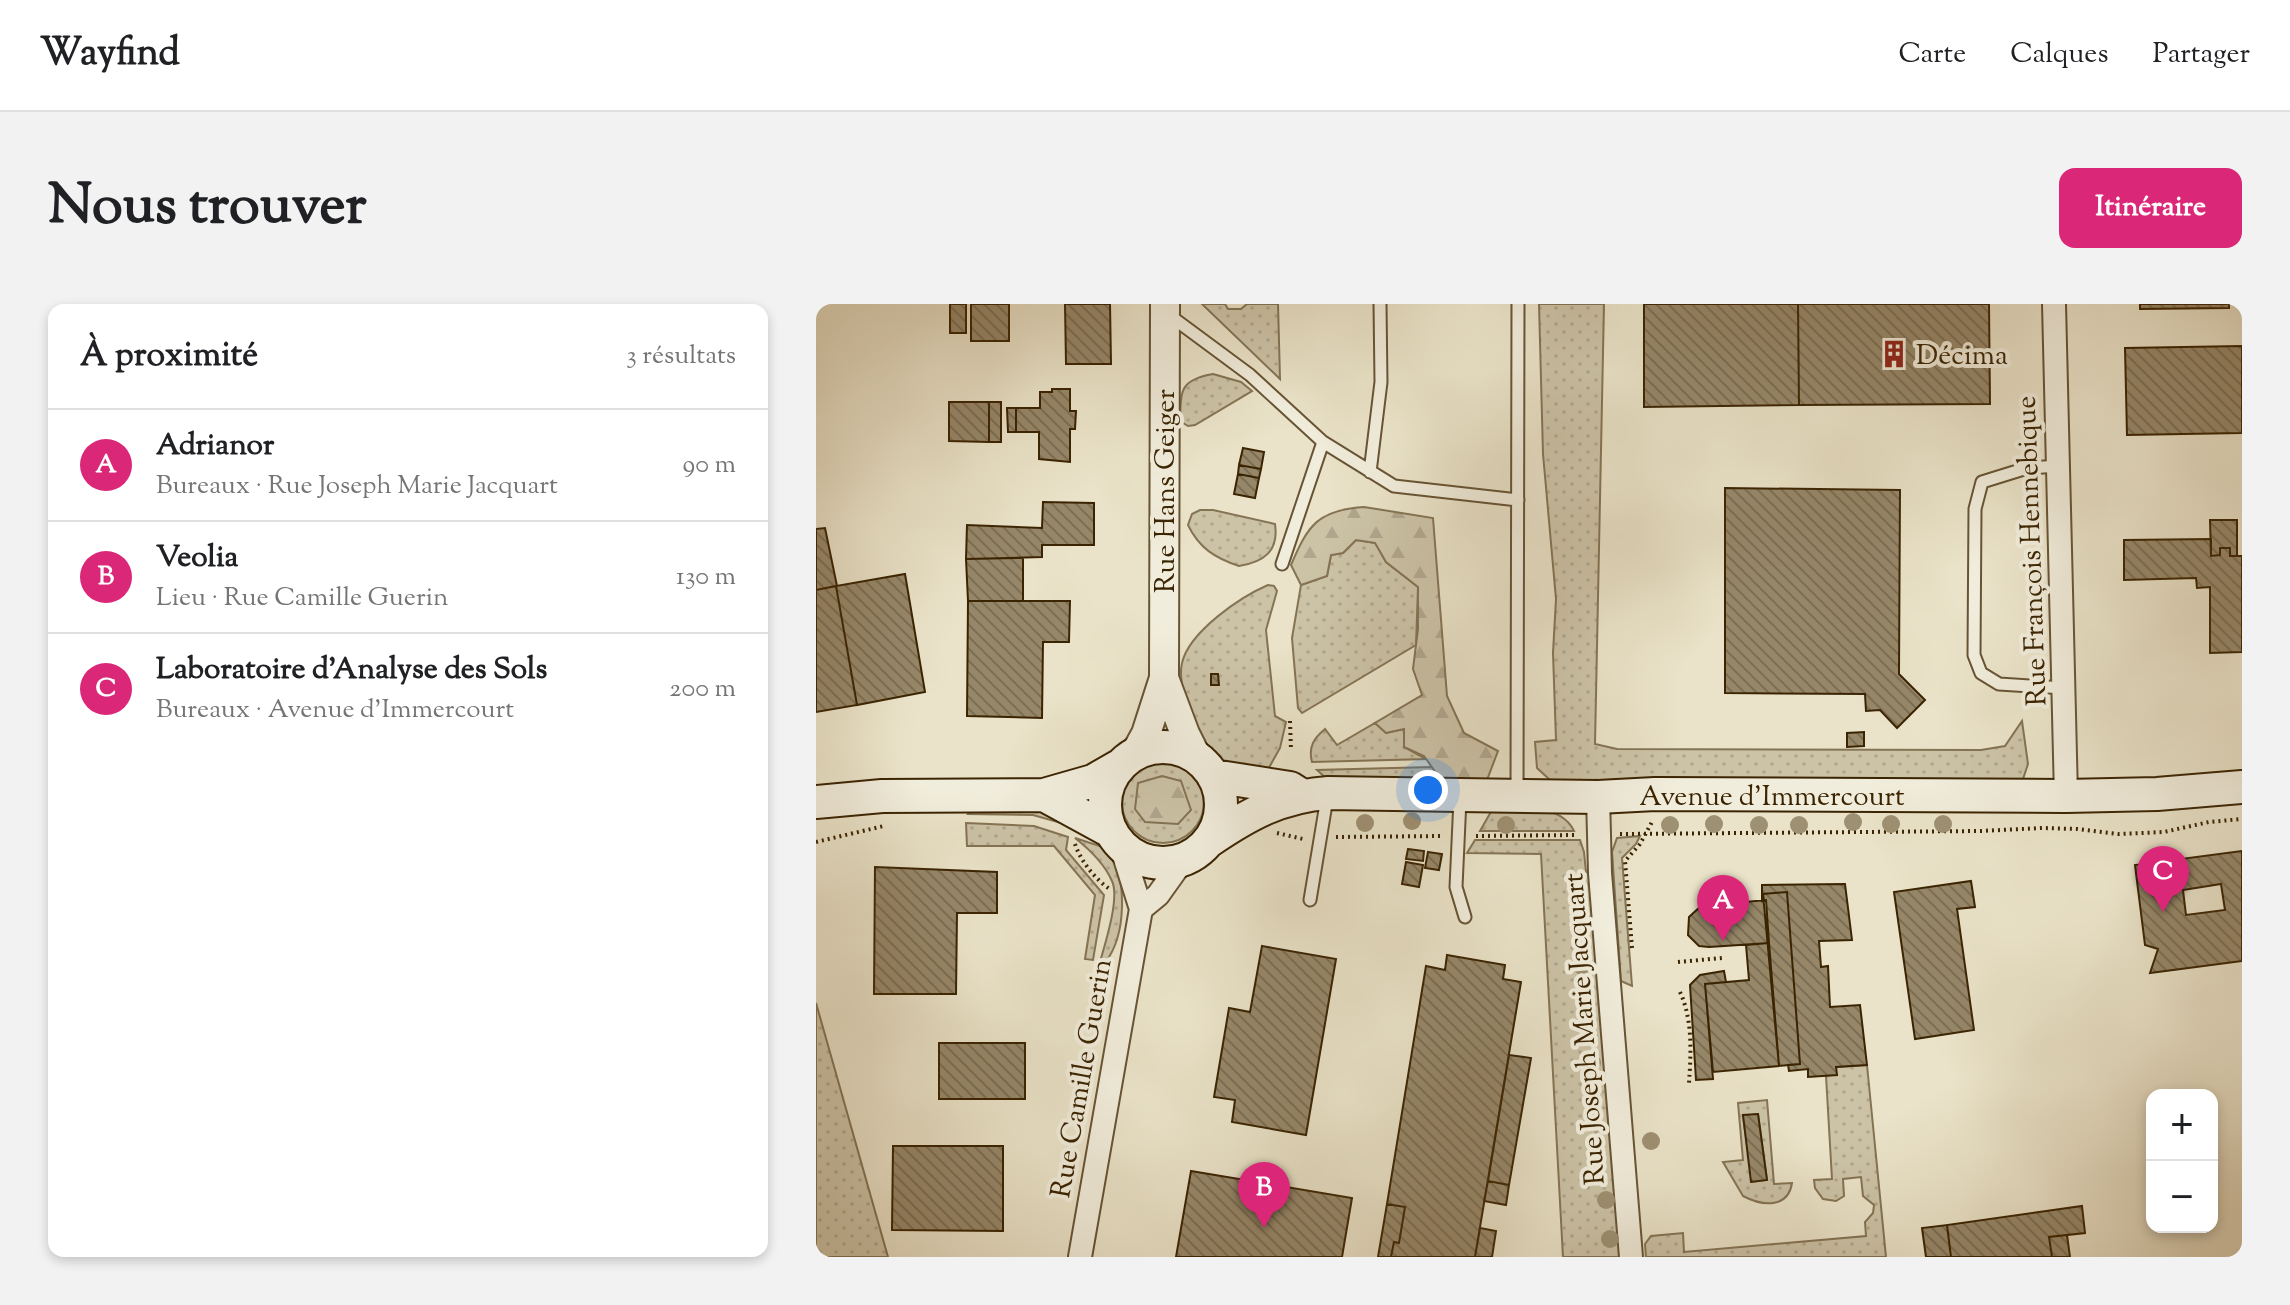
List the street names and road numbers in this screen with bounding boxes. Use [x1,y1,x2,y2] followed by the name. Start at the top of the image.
[1147,389,1187,593] street label: Rue Hans Geiger
[2008,395,2058,707] street label: Rue François Hennebique
[1639,778,1905,818] street label: Avenue d'Immercourt
[1555,871,1617,1186] street label: Rue Joseph Marie Jacquart
[1042,956,1124,1201] street label: Rue Camille Guerin

